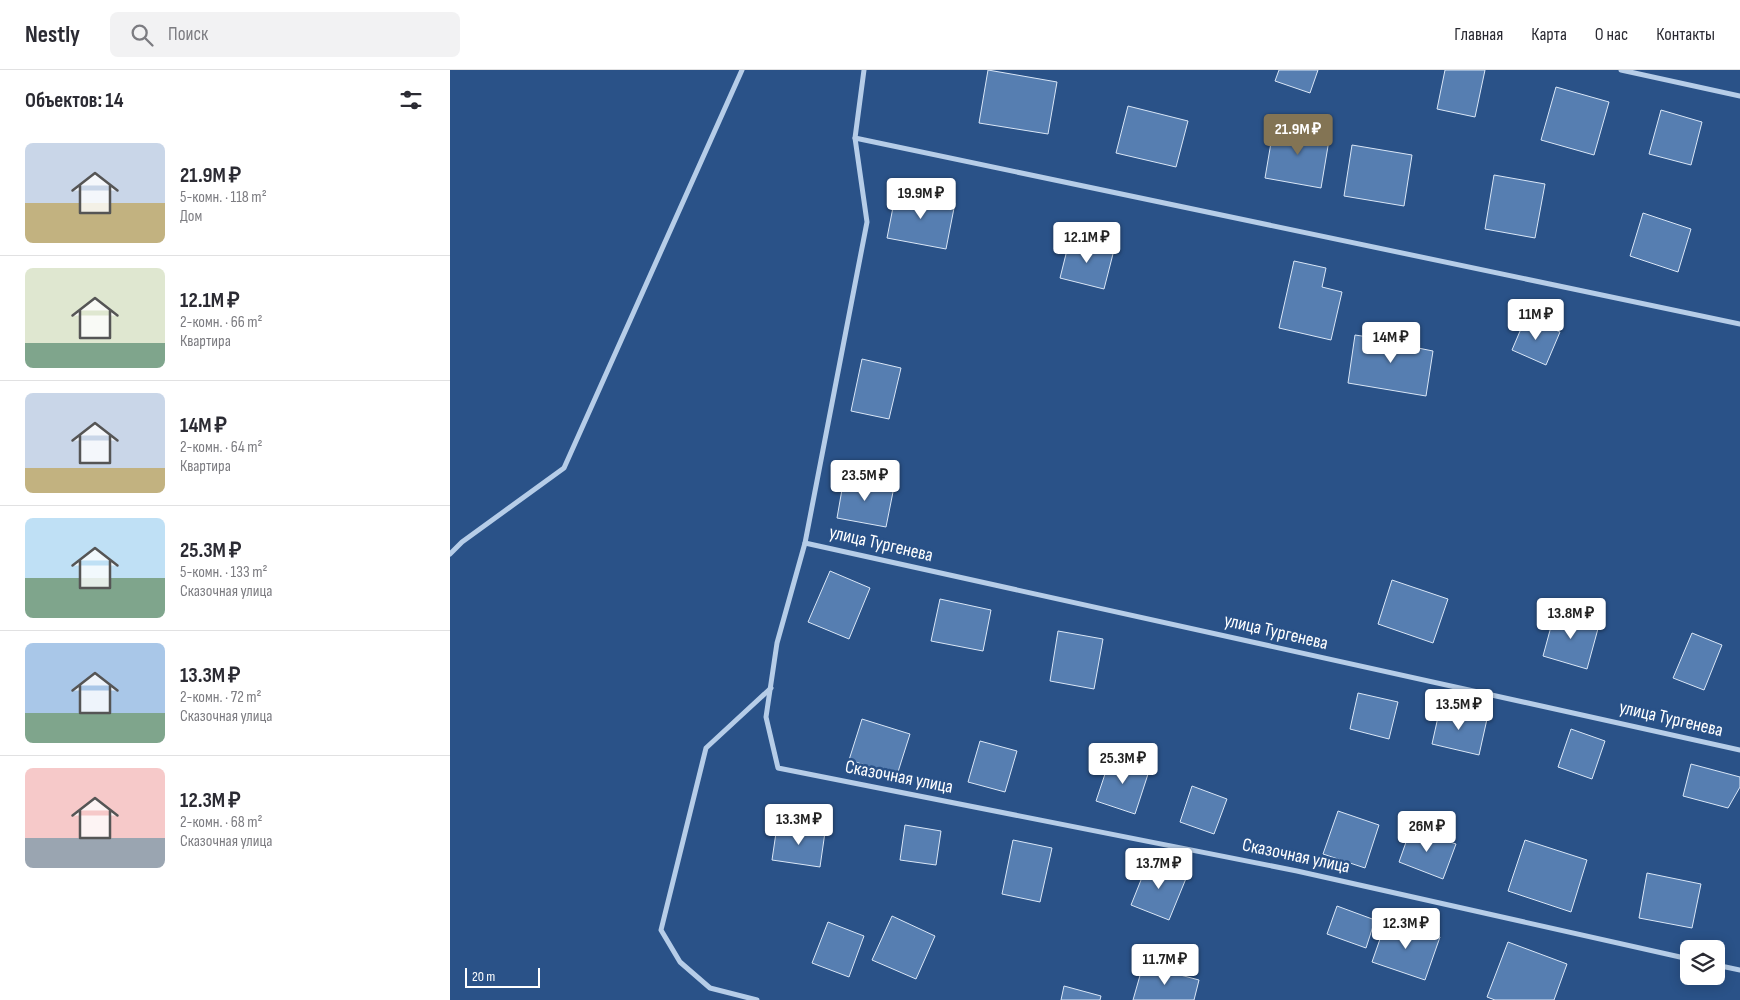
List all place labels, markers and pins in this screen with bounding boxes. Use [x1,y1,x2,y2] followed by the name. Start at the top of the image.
[1252,114,1344,156] pin: 21.9M ₽
[875,178,967,220] pin: 19.9M ₽
[1041,222,1133,264] pin: 12.1M ₽
[1501,298,1571,341] pin: 11M ₽
[1356,322,1426,364] pin: 14M ₽
[819,460,911,502] pin: 23.5M ₽
[1525,598,1617,640] pin: 13.8M ₽
[1413,688,1505,731] pin: 13.5M ₽
[1077,742,1169,785] pin: 25.3M ₽
[753,804,845,846] pin: 13.3M ₽
[1392,810,1462,853] pin: 26M ₽
[1113,848,1205,890] pin: 13.7M ₽
[1360,908,1452,950] pin: 12.3M ₽
[1119,944,1211,986] pin: 11.7M ₽

